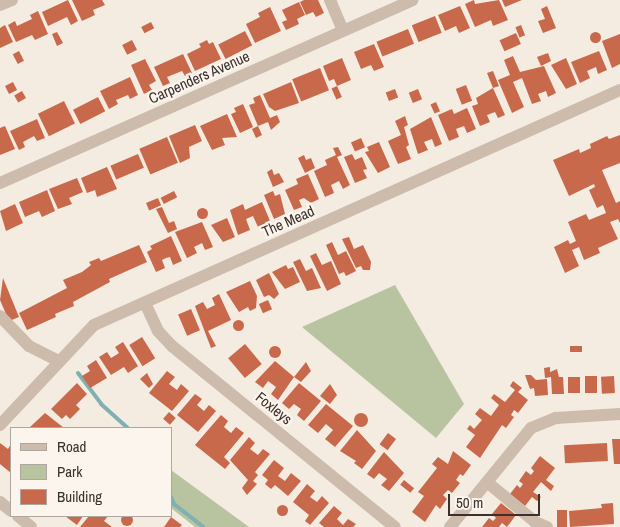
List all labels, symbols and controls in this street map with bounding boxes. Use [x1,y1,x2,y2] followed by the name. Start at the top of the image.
[145,47,253,107] street label: Carpenders Avenue
[259,202,317,240] street label: The Mead
[252,388,296,428] street label: Foxleys
[10,427,172,517] legend
[57,436,86,457] text: Road
[57,461,82,482] text: Park
[450,484,542,516] scale bar
[57,486,102,507] text: Building
[456,492,483,513] text: 50 m

